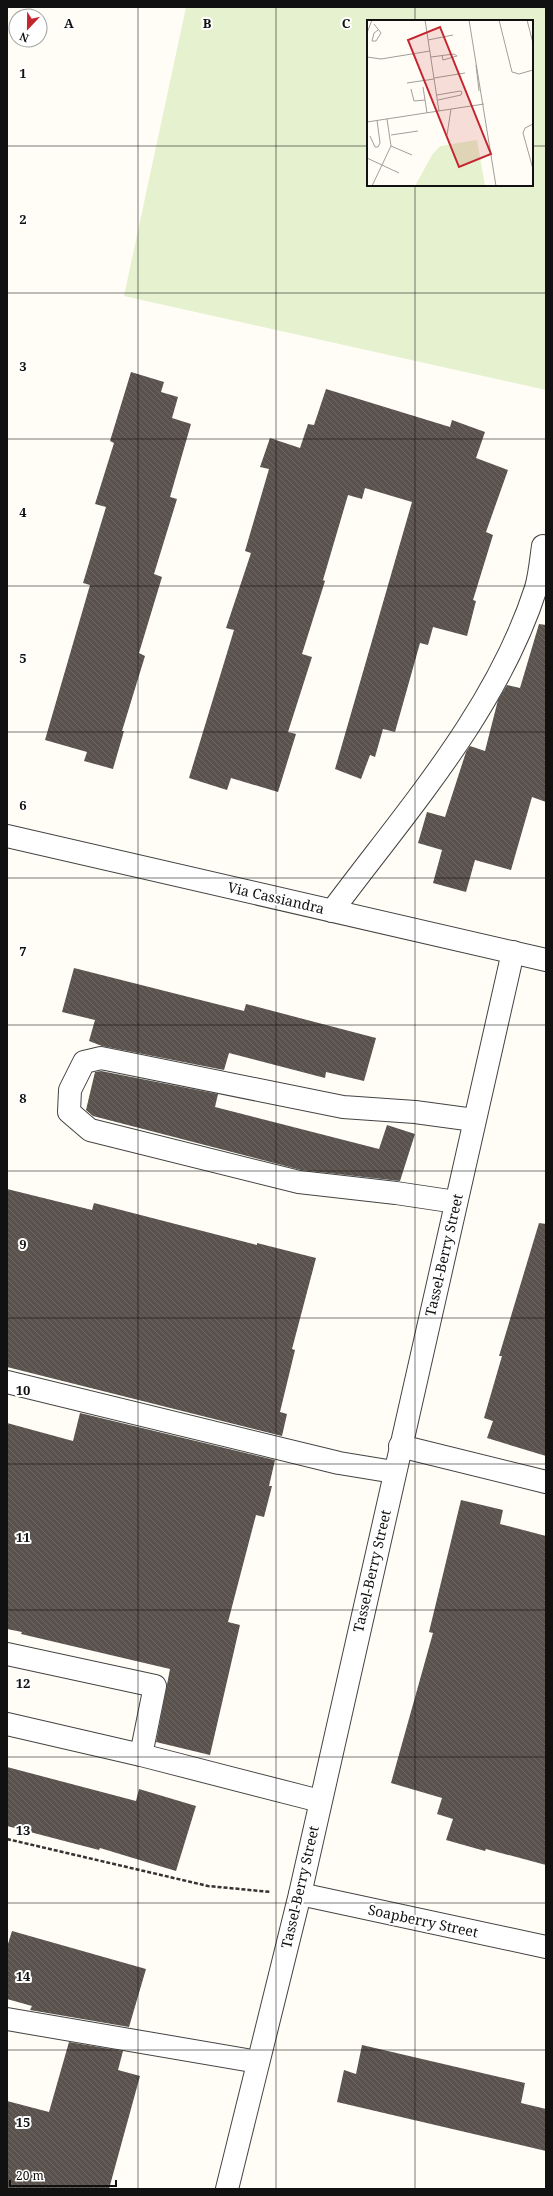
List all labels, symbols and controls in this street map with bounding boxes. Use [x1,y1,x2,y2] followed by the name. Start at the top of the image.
[8,8,48,48] north arrow
[64,14,74,32] text: A
[203,14,212,32] text: B
[342,14,351,32] text: C
[367,20,533,186] inset map
[17,29,31,46] text: N
[19,64,27,82] text: 1
[19,210,27,228] text: 2
[19,357,27,375] text: 3
[19,503,27,521] text: 4
[19,649,27,667] text: 5
[19,796,27,814] text: 6
[226,877,326,918] street label: Via Cassiandra
[19,942,27,960] text: 7
[19,1089,27,1107] text: 8
[420,1192,467,1318] street label: Tassel-Berry Street
[19,1235,27,1253] text: 9
[16,1381,30,1399] text: 10
[348,1508,395,1634] street label: Tassel-Berry Street
[16,1528,30,1546] text: 11
[16,1674,30,1692] text: 12
[16,1821,30,1839] text: 13
[276,1824,323,1950] street label: Tassel-Berry Street
[366,1900,480,1941] street label: Soapberry Street
[16,1967,31,1985] text: 14
[16,2113,30,2131] text: 15
[10,2162,116,2188] scale bar
[16,2167,44,2184] text: 20 m

